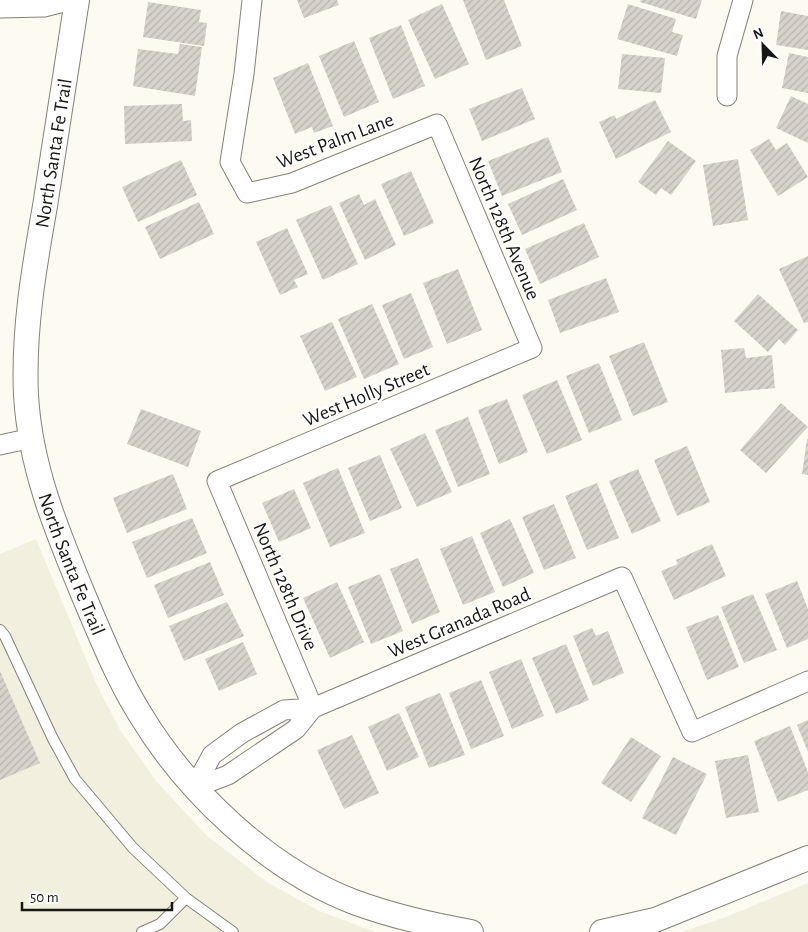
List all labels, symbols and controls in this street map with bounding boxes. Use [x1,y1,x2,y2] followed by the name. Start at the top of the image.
[738,20,788,70] north arrow
[751,26,766,42] text: N
[32,77,76,229] street label: North Santa Fe Trail
[274,109,397,172] street label: West Palm Lane
[465,154,543,303] street label: North 128th Avenue
[300,359,433,431] street label: West Holly Street
[34,491,108,638] street label: North Santa Fe Trail
[249,520,321,653] street label: North 128th Drive
[385,584,533,662] street label: West Granada Road
[22,880,172,912] scale bar
[30,890,59,905] text: 50 m

